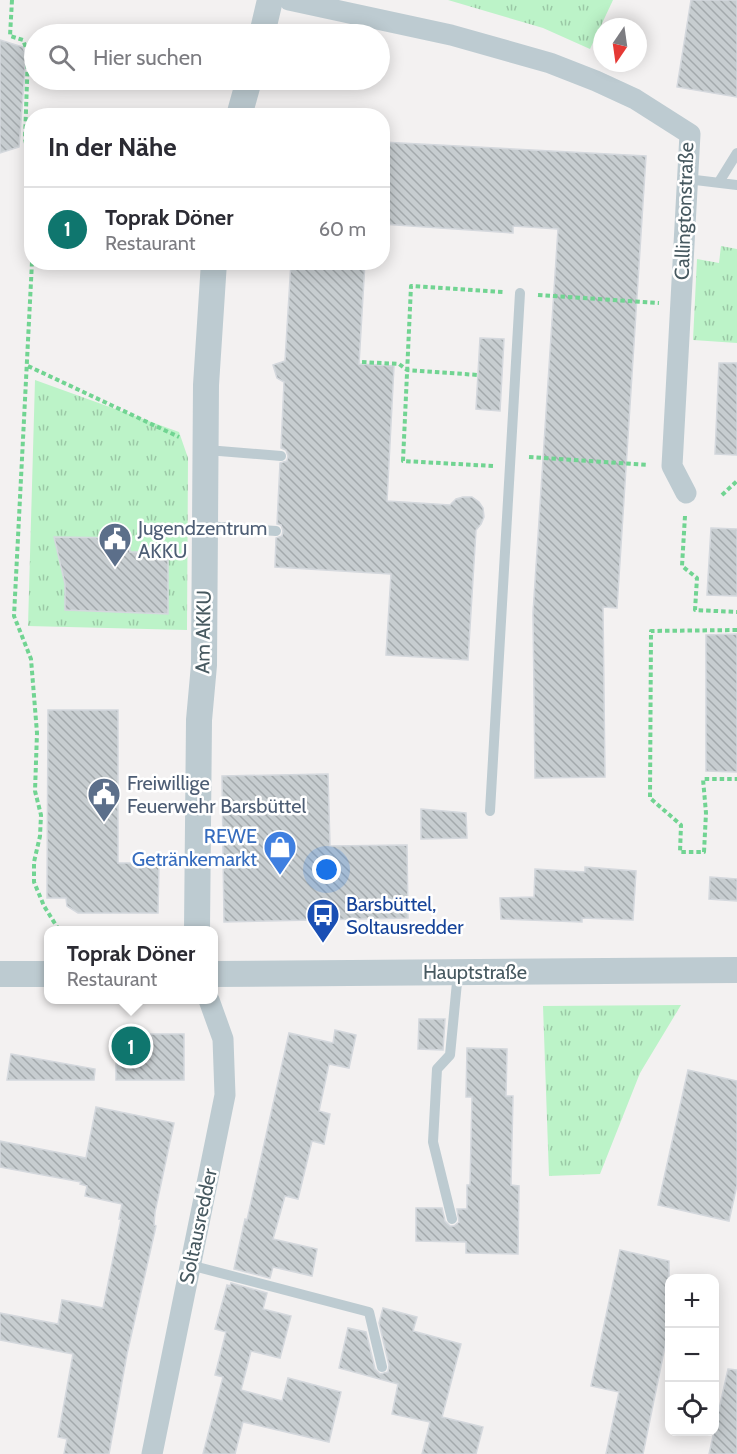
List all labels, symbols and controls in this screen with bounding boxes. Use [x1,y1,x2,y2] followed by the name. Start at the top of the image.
[593,18,647,72] north arrow
[24,24,390,90] search box
[45,41,78,74] icon: search
[93,44,202,71] text: Hier suchen
[48,131,177,163] text: In der Nähe
[670,142,698,280] street label: Callingtonstraße
[105,204,233,231] text: Toprak Döner
[64,217,71,241] text: 1
[319,217,366,241] text: 60 m
[105,231,196,255] text: Restaurant
[137,516,267,563] place label: Jugendzentrum AKKU
[97,521,133,568] public building icon: Jugendzentrum AKKU
[190,590,216,674] street label: Am AKKU
[127,771,307,818] place label: Freiwillige Feuerwehr Barsbüttel
[86,776,122,823] public building icon: Freiwillige Feuerwehr Barsbüttel
[132,824,257,871] place label: REWE Getränkemarkt
[262,829,298,876] shop icon: REWE Getränkemarkt
[312,855,341,884] your location
[346,892,464,939] place label: Barsbüttel, Soltausredder
[305,897,341,944] bus stop icon: Barsbüttel, Soltausredder
[44,926,218,1004] popup
[67,940,195,967] text: Toprak Döner
[423,960,527,984] street label: Hauptstraße
[67,967,157,991] text: Restaurant
[112,1024,150,1068] pin: 1
[174,1165,222,1286] street label: Soltausredder
[665,1274,719,1436] map controls
[665,1274,719,1328] button: +
[665,1328,719,1382] button: −
[665,1382,719,1436] button: locate

